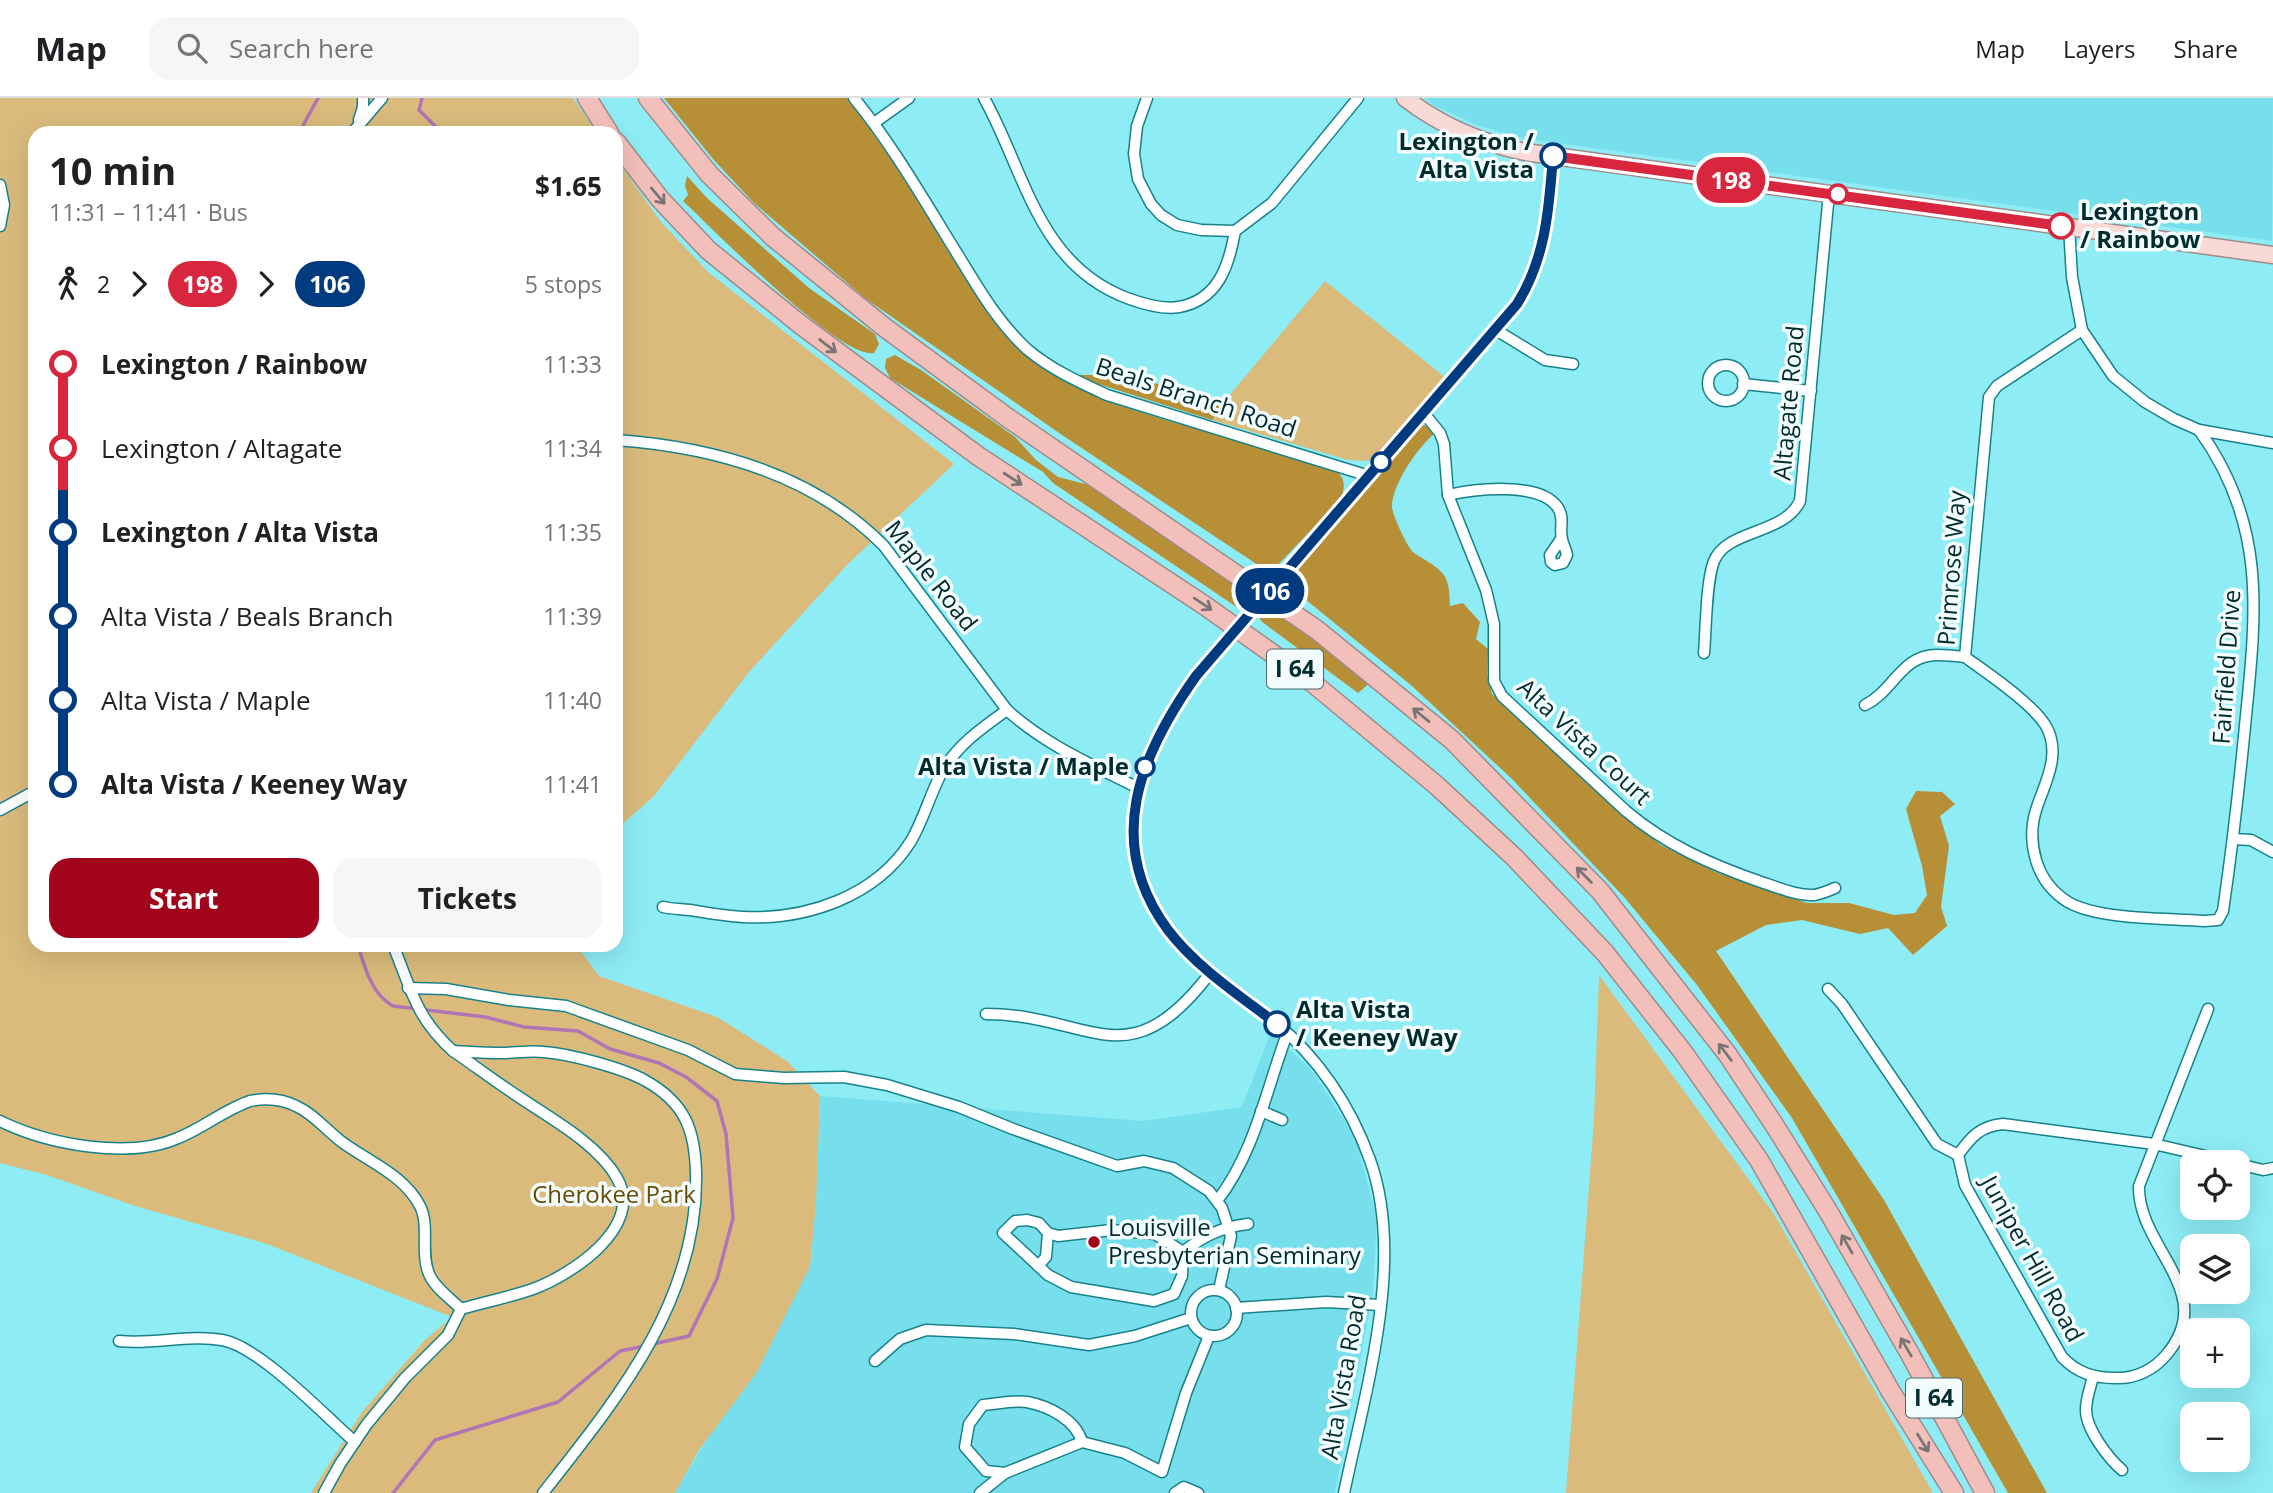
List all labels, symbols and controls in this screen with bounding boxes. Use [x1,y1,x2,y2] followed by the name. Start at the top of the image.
[149,17,639,80] search box
[35,26,107,71] text: Map
[173,29,211,67] icon: search
[229,30,374,66] text: Search here
[1975,32,2025,65] text: Map
[2063,32,2136,65] text: Layers
[2174,32,2238,65] text: Share
[1399,124,1534,185] place label: Lexington / Alta Vista
[1540,143,1566,169] marker: Lexington / Alta Vista
[49,144,176,196] text: 10 min
[1691,157,1771,203] line badge: 198
[1710,163,1752,196] text: 198
[535,168,602,204] text: $1.65
[1828,184,1848,204] unlabelled marker
[650,186,666,204] one-way arrow
[2080,194,2201,255] place label: Lexington / Rainbow
[49,196,248,228] text: 11:31 – 11:41 · Bus
[2048,213,2074,239] marker: Lexington / Rainbow
[49,265,87,303] icon: walk
[120,265,158,303] icon: forward
[247,265,285,303] icon: forward
[182,267,223,300] text: 198
[309,267,351,300] text: 106
[97,268,110,300] text: 2
[525,268,602,300] text: 5 stops
[1764,324,1811,482] street label: Altagate Road
[818,339,837,354] one-way arrow
[101,346,367,382] text: Lexington / Rainbow
[543,348,602,380] text: 11:33
[1092,349,1301,445] street label: Beals Branch Road
[101,430,342,466] text: Lexington / Altagate
[543,432,602,464] text: 11:34
[1371,452,1391,472] unlabelled marker
[1002,472,1022,486] one-way arrow
[1929,488,1972,647] street label: Primrose Way
[878,513,986,638] street label: Maple Road
[101,514,379,550] text: Lexington / Alta Vista
[543,516,602,548] text: 11:35
[1230,568,1310,614] line badge: 106
[1249,574,1291,607] text: 106
[2204,588,2247,745] street label: Fairfield Drive
[1192,597,1212,611] one-way arrow
[101,598,393,634] text: Alta Vista / Beals Branch
[543,600,602,632] text: 11:39
[1267,650,1323,688] road number: I 64
[1511,670,1659,812] street label: Alta Vista Court
[101,682,311,718] text: Alta Vista / Maple
[543,684,602,716] text: 11:40
[1413,707,1431,723] one-way arrow
[918,749,1129,782] place label: Alta Vista / Maple
[1135,757,1155,777] marker: Alta Vista / Maple
[101,766,407,802] text: Alta Vista / Keeney Way
[543,768,602,800] text: 11:41
[49,858,319,938] button: Start
[333,858,602,938] button: Tickets
[1575,866,1592,883] one-way arrow
[1296,992,1458,1053] place label: Alta Vista / Keeney Way
[1264,1011,1290,1037] marker: Alta Vista / Keeney Way
[1718,1043,1733,1062] one-way arrow
[2180,1150,2250,1472] map controls
[2180,1150,2250,1220] button: locate
[1973,1167,2093,1347] street label: Juniper Hill Road
[532,1177,696,1210] park label: Cherokee Park
[1108,1210,1362,1271] place label: Louisville Presbyterian Seminary
[1086,1234,1102,1250] marker: Louisville Presbyterian Seminary
[2180,1234,2250,1304] button: layers
[1840,1235,1854,1255] one-way arrow
[1312,1292,1373,1462] street label: Alta Vista Road
[2180,1318,2250,1388] button: +
[1899,1337,1912,1358] one-way arrow
[1906,1378,1962,1418] road number: I 64
[2180,1402,2250,1472] button: −
[1915,1433,1930,1452] one-way arrow

